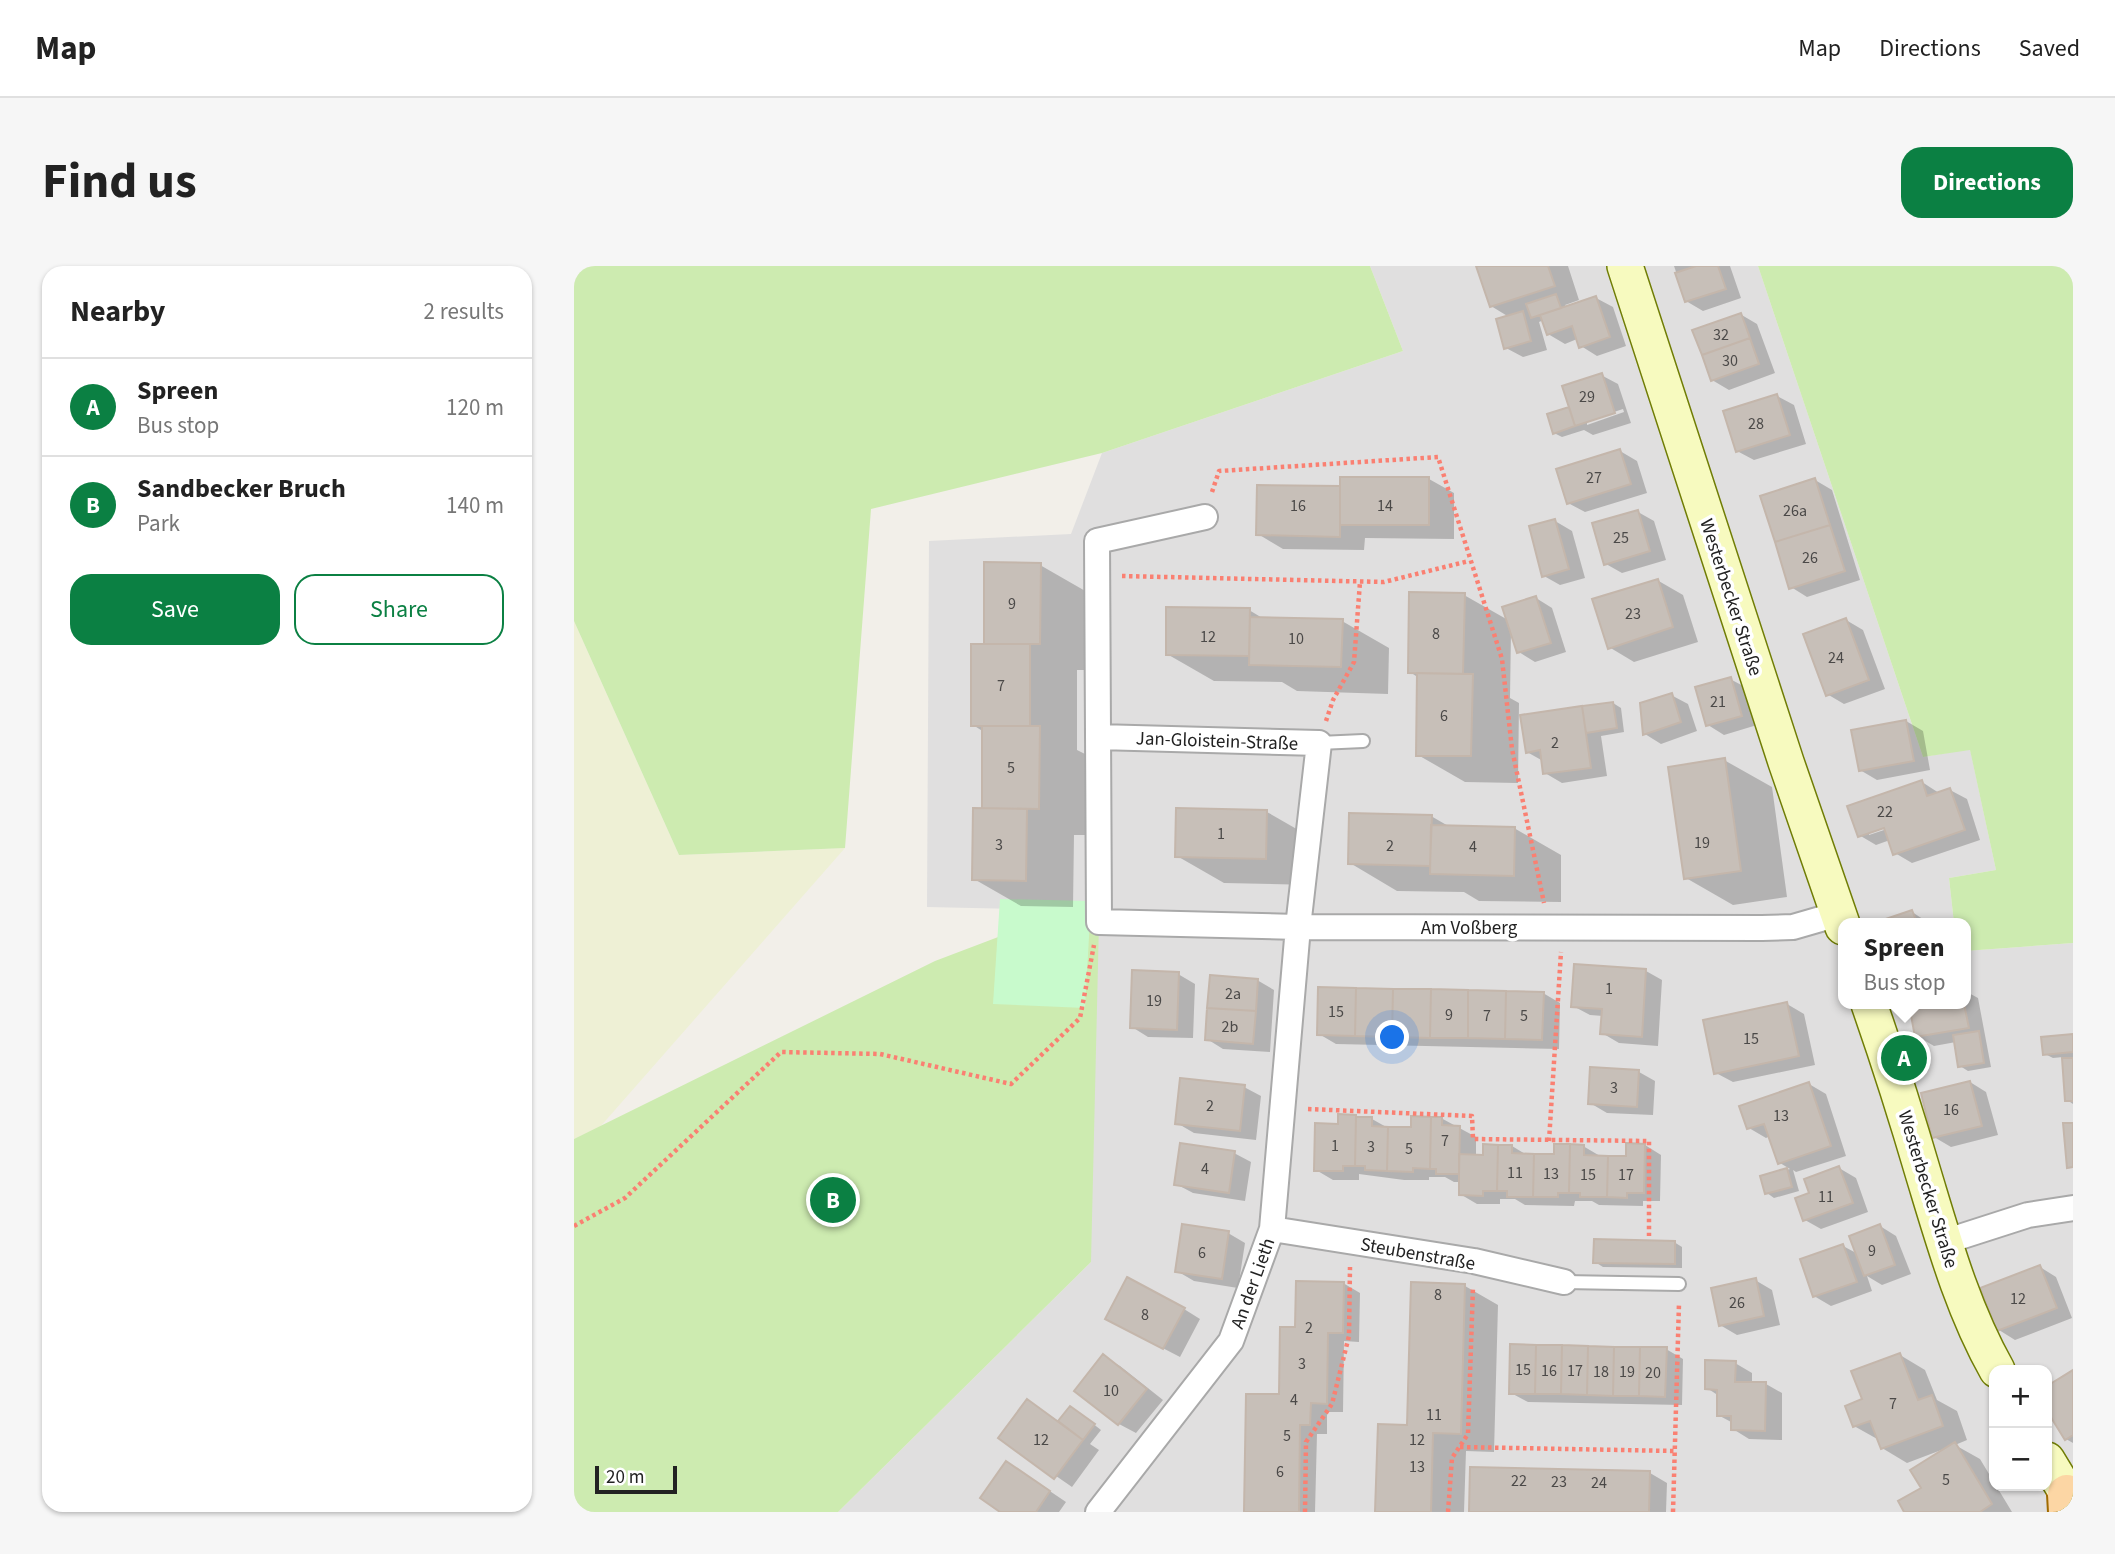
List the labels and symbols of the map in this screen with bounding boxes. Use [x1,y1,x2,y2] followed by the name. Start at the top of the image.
[1713,324,1729,346] house number: 32
[1722,350,1738,372] house number: 30
[1579,386,1595,408] house number: 29
[1748,413,1764,435] house number: 28
[1586,467,1602,489] house number: 27
[1290,495,1306,517] house number: 16
[1377,495,1393,517] house number: 14
[1783,500,1807,522] house number: 26a
[1692,515,1769,680] street label: Westerbecker Straße
[1613,527,1629,549] house number: 25
[1802,547,1818,569] house number: 26
[1008,593,1016,615] house number: 9
[1625,603,1641,625] house number: 23
[1432,623,1440,645] house number: 8
[1200,626,1216,648] house number: 12
[1288,628,1304,650] house number: 10
[1828,647,1844,669] house number: 24
[997,675,1005,697] house number: 7
[1710,691,1726,713] house number: 21
[1440,705,1448,727] house number: 6
[1135,725,1299,758] street label: Jan-Gloistein-Straße
[1551,732,1559,754] house number: 2
[1007,757,1015,779] house number: 5
[1877,801,1893,823] house number: 22
[1217,823,1225,845] house number: 1
[1694,832,1710,854] house number: 19
[995,834,1003,856] house number: 3
[1386,835,1394,857] house number: 2
[1469,836,1477,858] house number: 4
[1421,915,1518,942] street label: Am Voßberg
[1605,978,1613,1000] house number: 1
[1225,983,1241,1005] house number: 2a
[1146,990,1162,1012] house number: 19
[1328,1001,1344,1023] house number: 15
[1445,1004,1453,1026] house number: 9
[1483,1005,1491,1027] house number: 7
[1520,1005,1528,1027] house number: 5
[1222,1016,1239,1038] house number: 2b
[1375,1020,1409,1054] your location
[1743,1028,1759,1050] house number: 15
[1881,1032,1927,1084] pin: A
[1610,1077,1618,1099] house number: 3
[1206,1095,1214,1117] house number: 2
[1943,1099,1959,1121] house number: 16
[1773,1105,1789,1127] house number: 13
[1891,1107,1964,1272] street label: Westerbecker Straße
[1441,1130,1449,1152] house number: 7
[1331,1135,1339,1157] house number: 1
[1367,1136,1375,1158] house number: 3
[1405,1138,1413,1160] house number: 5
[1201,1158,1209,1180] house number: 4
[1507,1162,1523,1184] house number: 11
[1543,1163,1559,1185] house number: 13
[1580,1164,1596,1186] house number: 15
[1618,1164,1634,1186] house number: 17
[810,1174,856,1226] pin: B
[1818,1186,1834,1208] house number: 11
[1358,1231,1477,1278] street label: Steubenstraße
[1225,1234,1282,1333] street label: An der Lieth
[1868,1240,1876,1262] house number: 9
[1198,1242,1206,1264] house number: 6
[1434,1284,1442,1306] house number: 8
[2010,1288,2026,1310] house number: 12
[1729,1292,1745,1314] house number: 26
[1141,1304,1149,1326] house number: 8
[1305,1317,1313,1339] house number: 2
[1298,1353,1306,1375] house number: 3
[1515,1359,1531,1381] house number: 15
[1541,1360,1557,1382] house number: 16
[1567,1360,1583,1382] house number: 17
[1593,1361,1609,1383] house number: 18
[1619,1361,1635,1383] house number: 19
[1645,1362,1661,1384] house number: 20
[1103,1380,1119,1402] house number: 10
[1290,1389,1298,1411] house number: 4
[1889,1393,1897,1415] house number: 7
[1426,1404,1442,1426] house number: 11
[1283,1425,1291,1447] house number: 5
[1033,1429,1049,1451] house number: 12
[1409,1429,1425,1451] house number: 12
[1409,1456,1425,1478] house number: 13
[1276,1461,1284,1483] house number: 6
[595,1463,677,1495] scale bar
[1942,1469,1950,1491] house number: 5
[1511,1470,1527,1492] house number: 22
[1551,1471,1567,1493] house number: 23
[1591,1472,1607,1494] house number: 24

